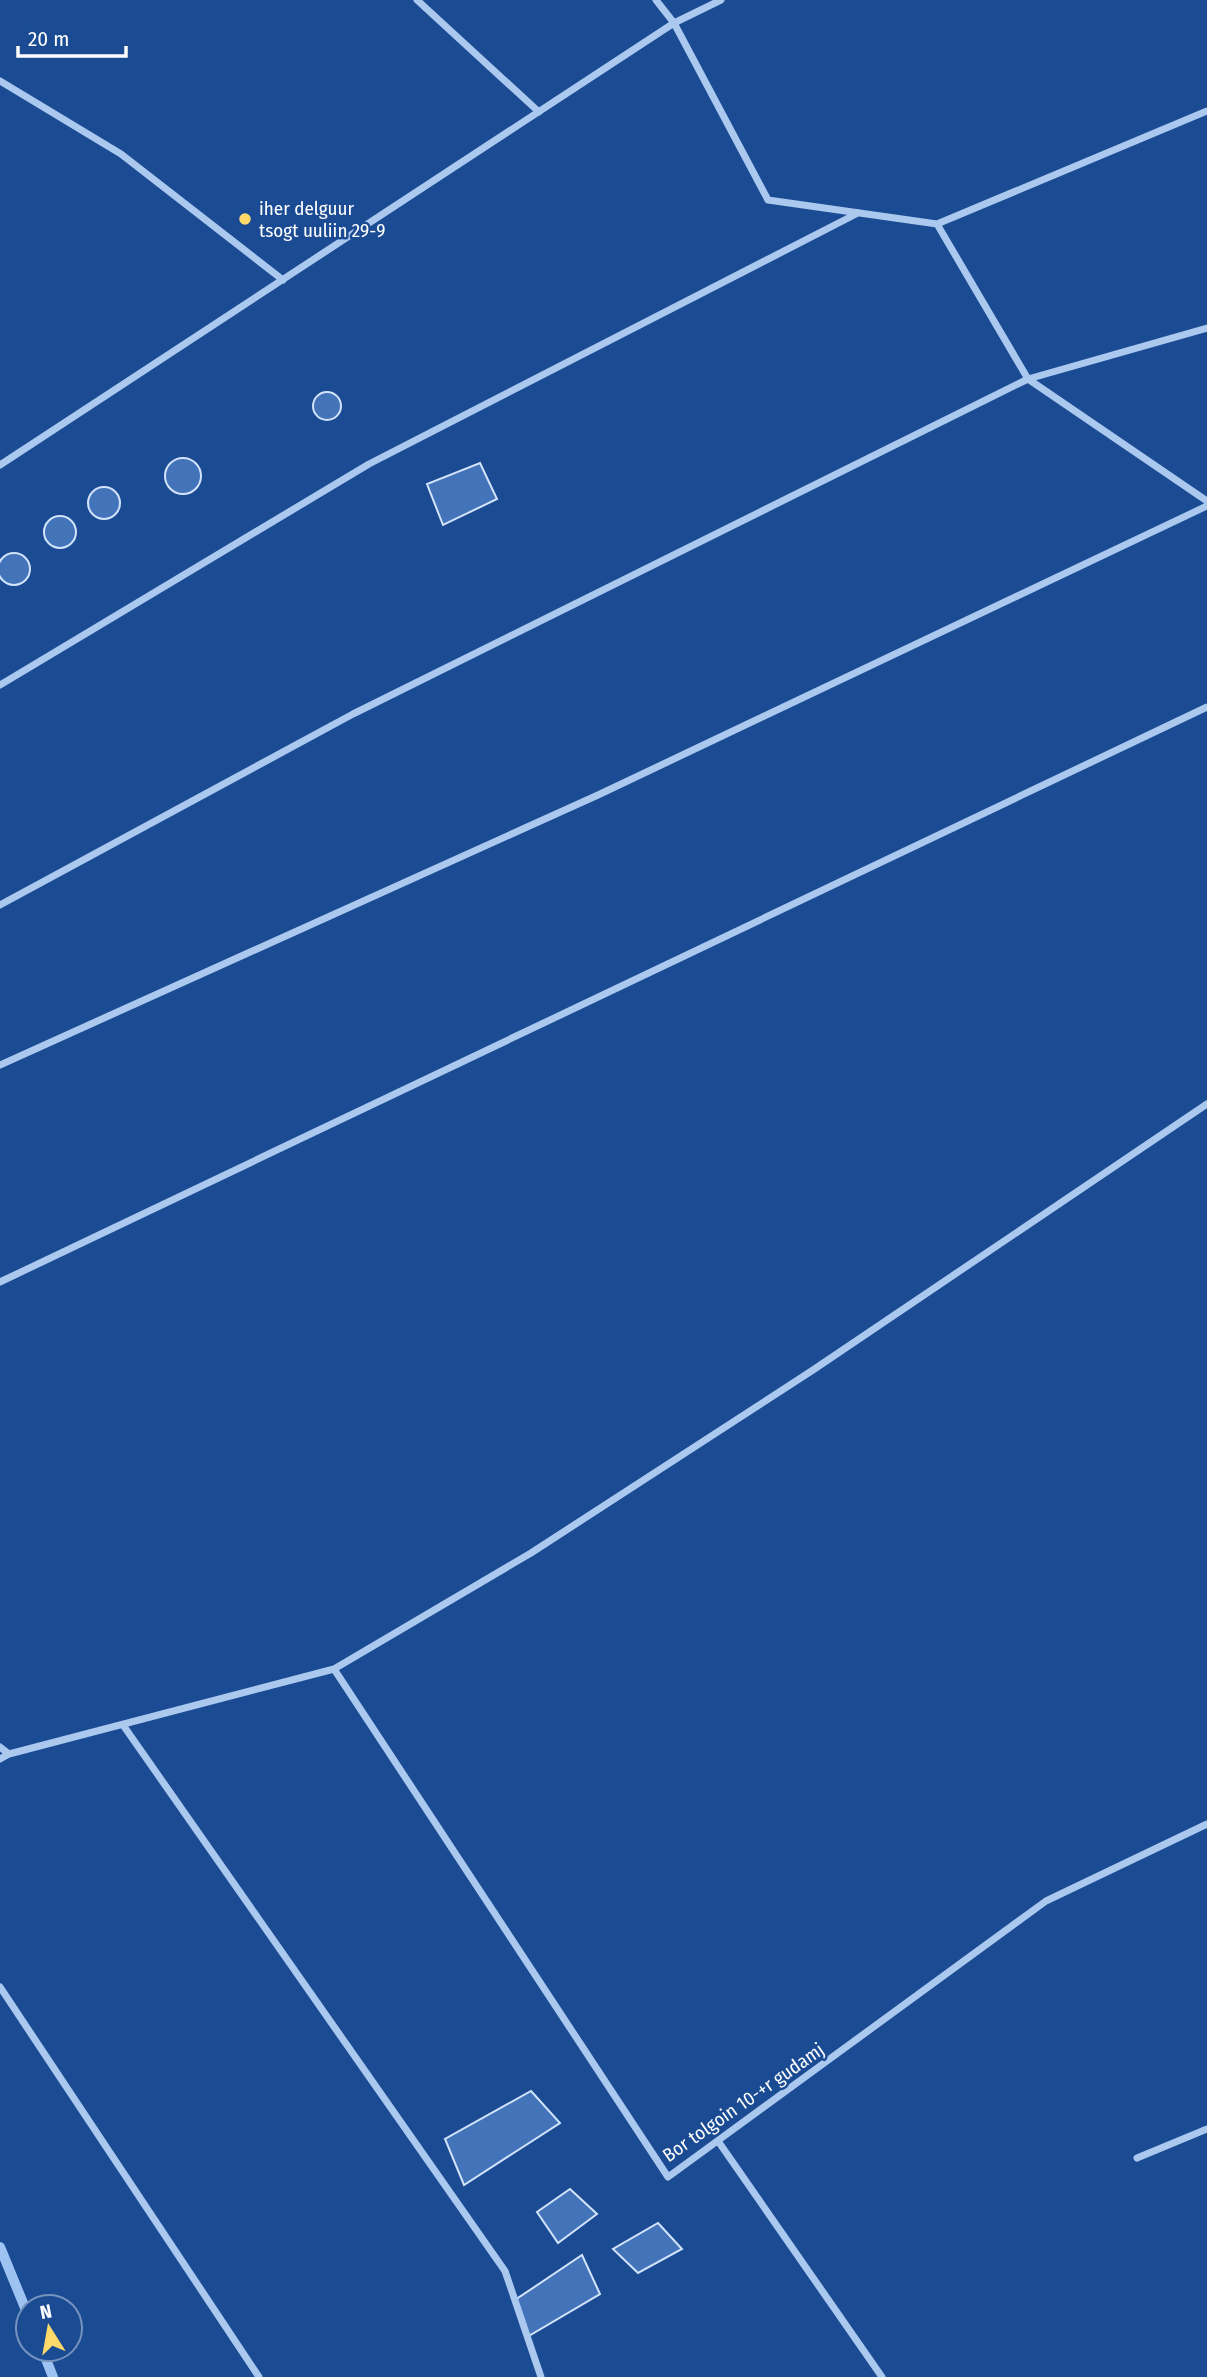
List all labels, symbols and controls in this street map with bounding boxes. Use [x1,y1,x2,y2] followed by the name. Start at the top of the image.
[18,14,126,58] scale bar
[28,26,69,52] text: 20 m
[259,197,385,242] place label: iher delguur tsogt uuliin 29-9
[237,211,253,227] marker: iher delguur tsogt uuliin 29-9
[658,2038,829,2167] street label: Bor tolgoin 10-+r gudamj
[14,2293,84,2363] north arrow
[38,2299,54,2324] text: N

